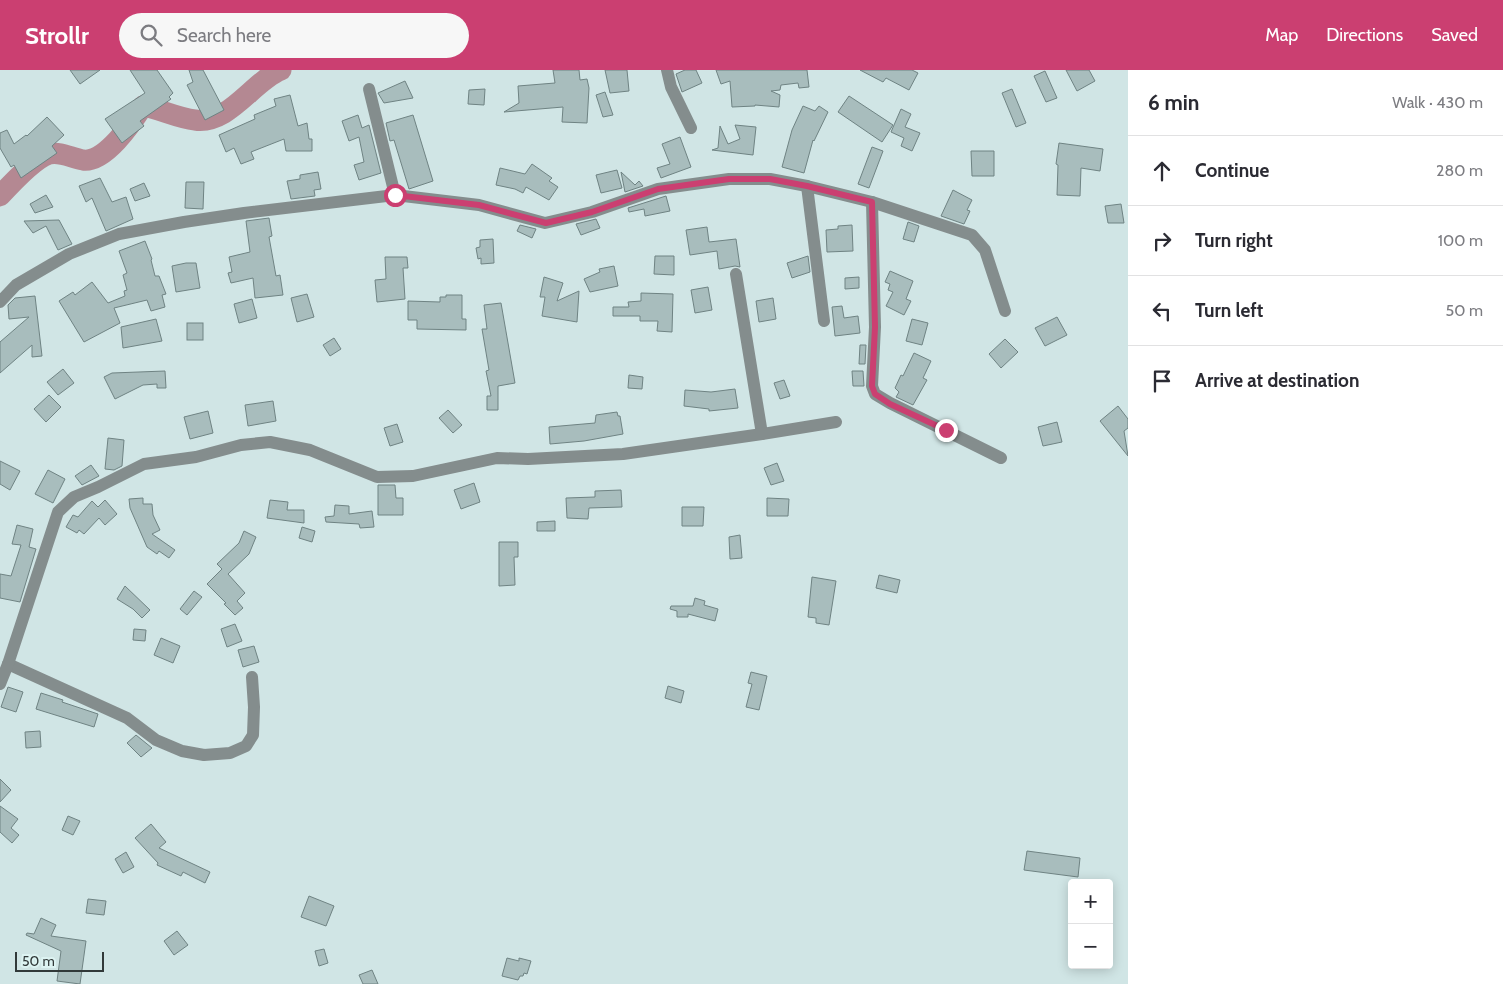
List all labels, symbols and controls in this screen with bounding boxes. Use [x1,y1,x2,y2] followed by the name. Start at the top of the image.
[119,13,469,58] search box
[25,21,89,50] text: Strollr
[137,21,165,49] icon: search
[177,24,271,47] text: Search here
[1265,24,1298,46] text: Map
[1326,24,1403,46] text: Directions
[1431,24,1478,46] text: Saved
[1148,90,1199,115] text: 6 min
[1392,93,1483,112] text: Walk · 430 m
[1148,157,1176,185] icon: ahead
[1195,159,1269,182] text: Continue
[1436,161,1483,180] text: 280 m
[384,184,407,207] route start
[1148,227,1176,255] icon: right
[1195,229,1273,252] text: Turn right
[1438,231,1483,250] text: 100 m
[1148,297,1176,325] icon: left
[1195,299,1263,322] text: Turn left
[1446,301,1483,320] text: 50 m
[1148,367,1176,395] icon: arrive
[1195,369,1359,392] text: Arrive at destination
[935,419,958,442] route end
[1068,879,1113,969] map controls
[1068,879,1113,924] button: +
[1068,924,1113,969] button: −
[15,949,104,972] scale bar
[22,952,55,970] text: 50 m

